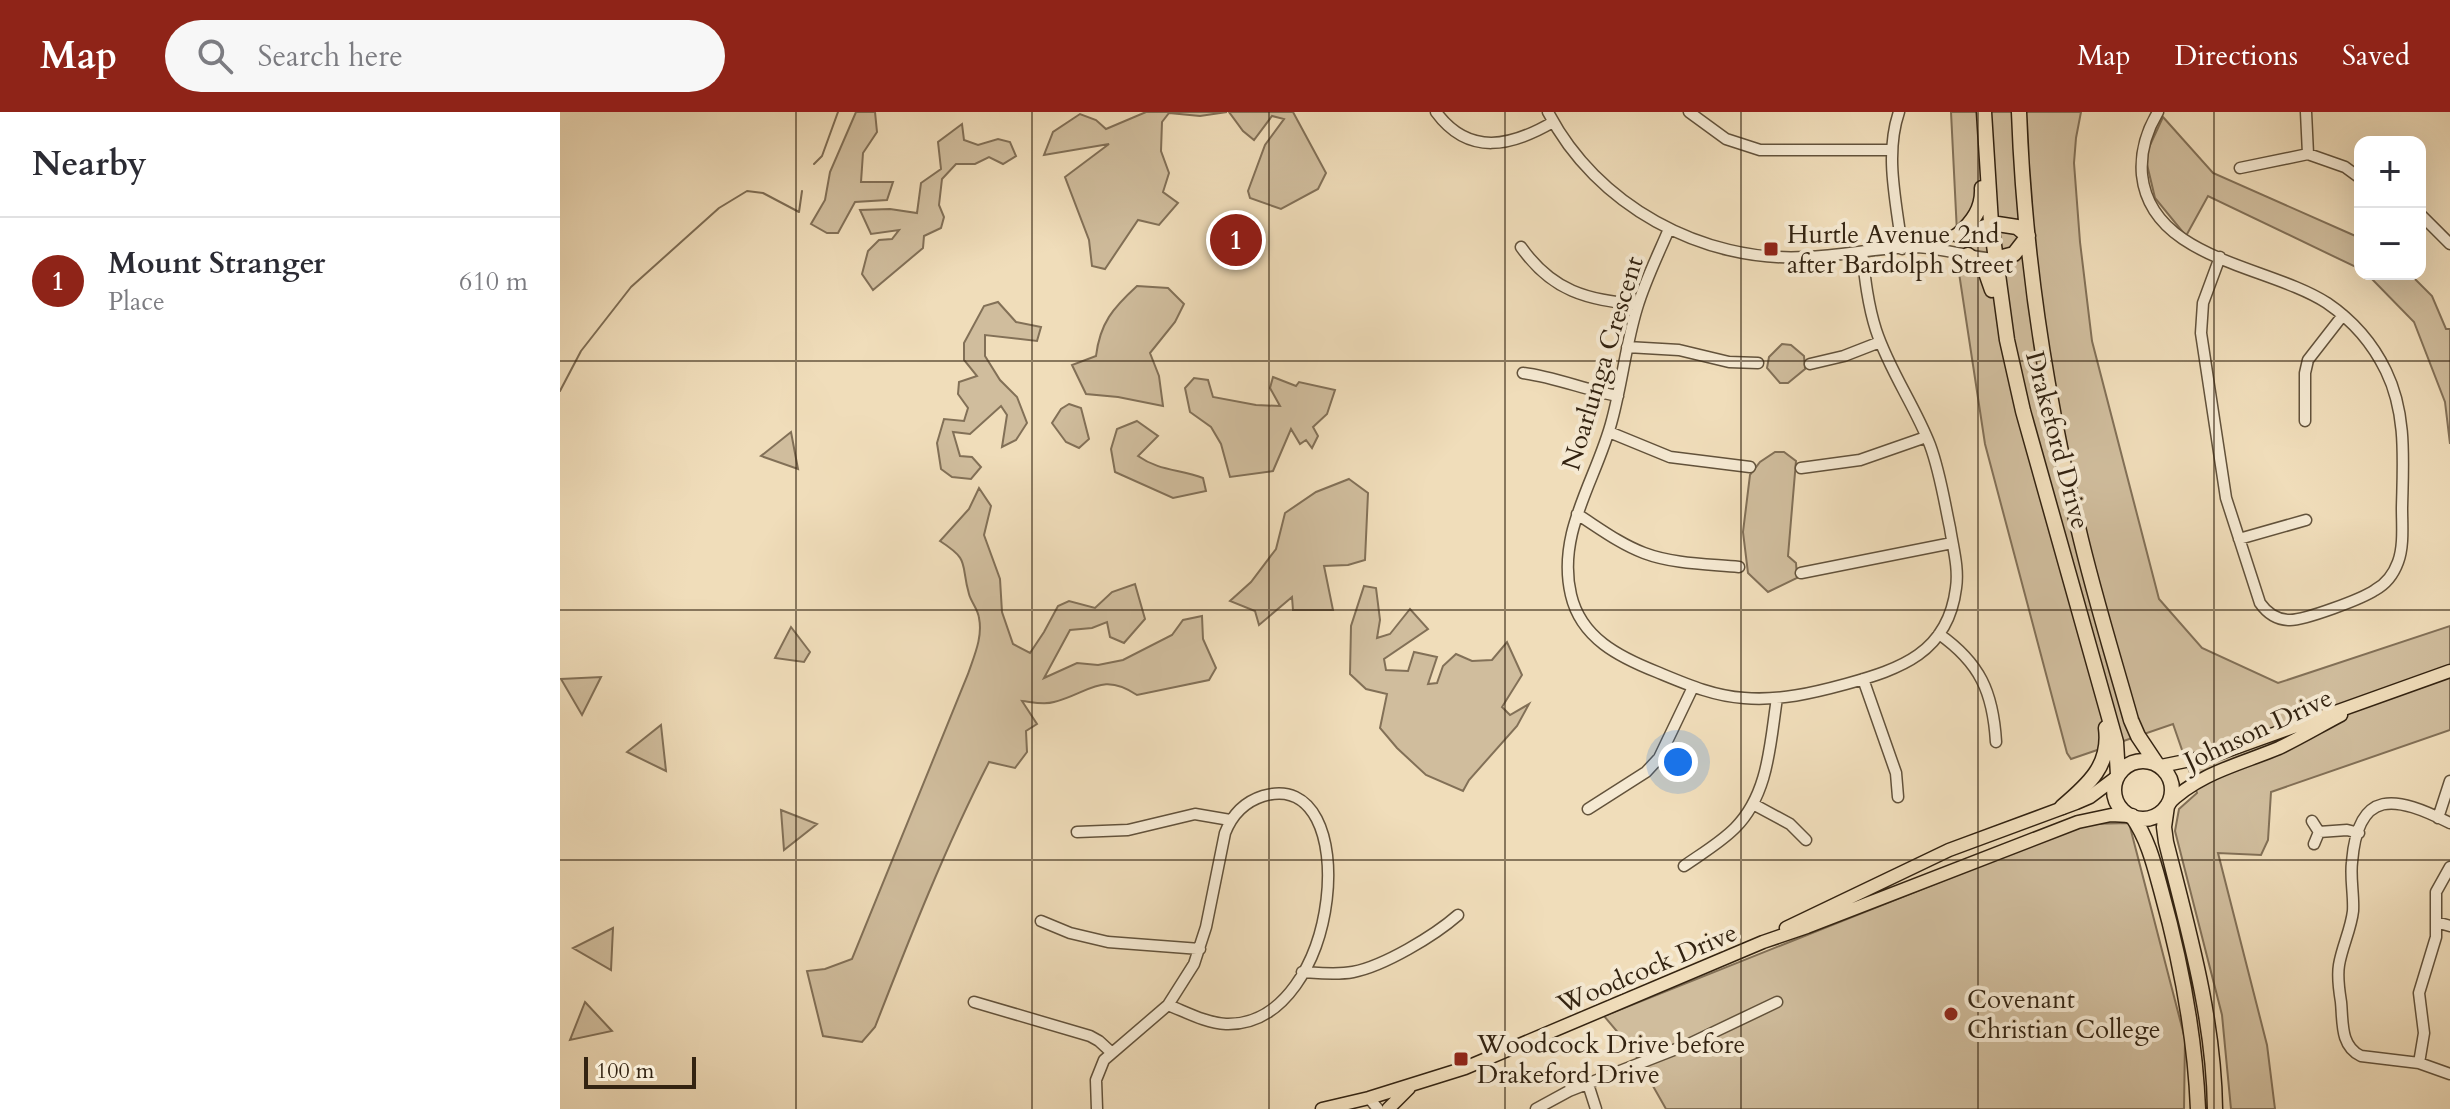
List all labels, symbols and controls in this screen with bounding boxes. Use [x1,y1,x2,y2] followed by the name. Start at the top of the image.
[165,20,725,92] search box
[40,30,117,82] text: Map
[193,34,237,78] icon: search
[257,36,403,77] text: Search here
[2077,37,2131,75] text: Map
[2175,37,2298,75] text: Directions
[2342,37,2410,75] text: Saved
[2354,136,2426,280] map controls
[2354,136,2426,208] button: +
[32,141,147,187] text: Nearby
[2354,208,2426,280] button: −
[1210,210,1262,270] pin: 1
[1787,217,2013,282] place label: Hurtle Avenue 2nd after Bardolph Street
[1762,240,1780,258] marker: Hurtle Avenue 2nd after Bardolph Street
[108,243,325,284] text: Mount Stranger
[1553,252,1652,474] street label: Noarlunga Crescent
[51,264,65,299] text: 1
[459,264,528,299] text: 610 m
[108,284,165,319] text: Place
[2017,347,2098,533] street label: Drakeford Drive
[2175,680,2338,781] street label: Johnson Drive
[1658,742,1698,782] your location
[1551,915,1743,1023] street label: Woodcock Drive
[1967,982,2161,1047] place label: Covenant Christian College
[1942,1005,1960,1023] marker: Covenant Christian College
[1476,1027,1745,1092] place label: Woodcock Drive before Drakeford Drive
[1452,1050,1470,1068] marker: Woodcock Drive before Drakeford Drive
[584,1053,696,1089] scale bar
[596,1056,654,1086] text: 100 m

